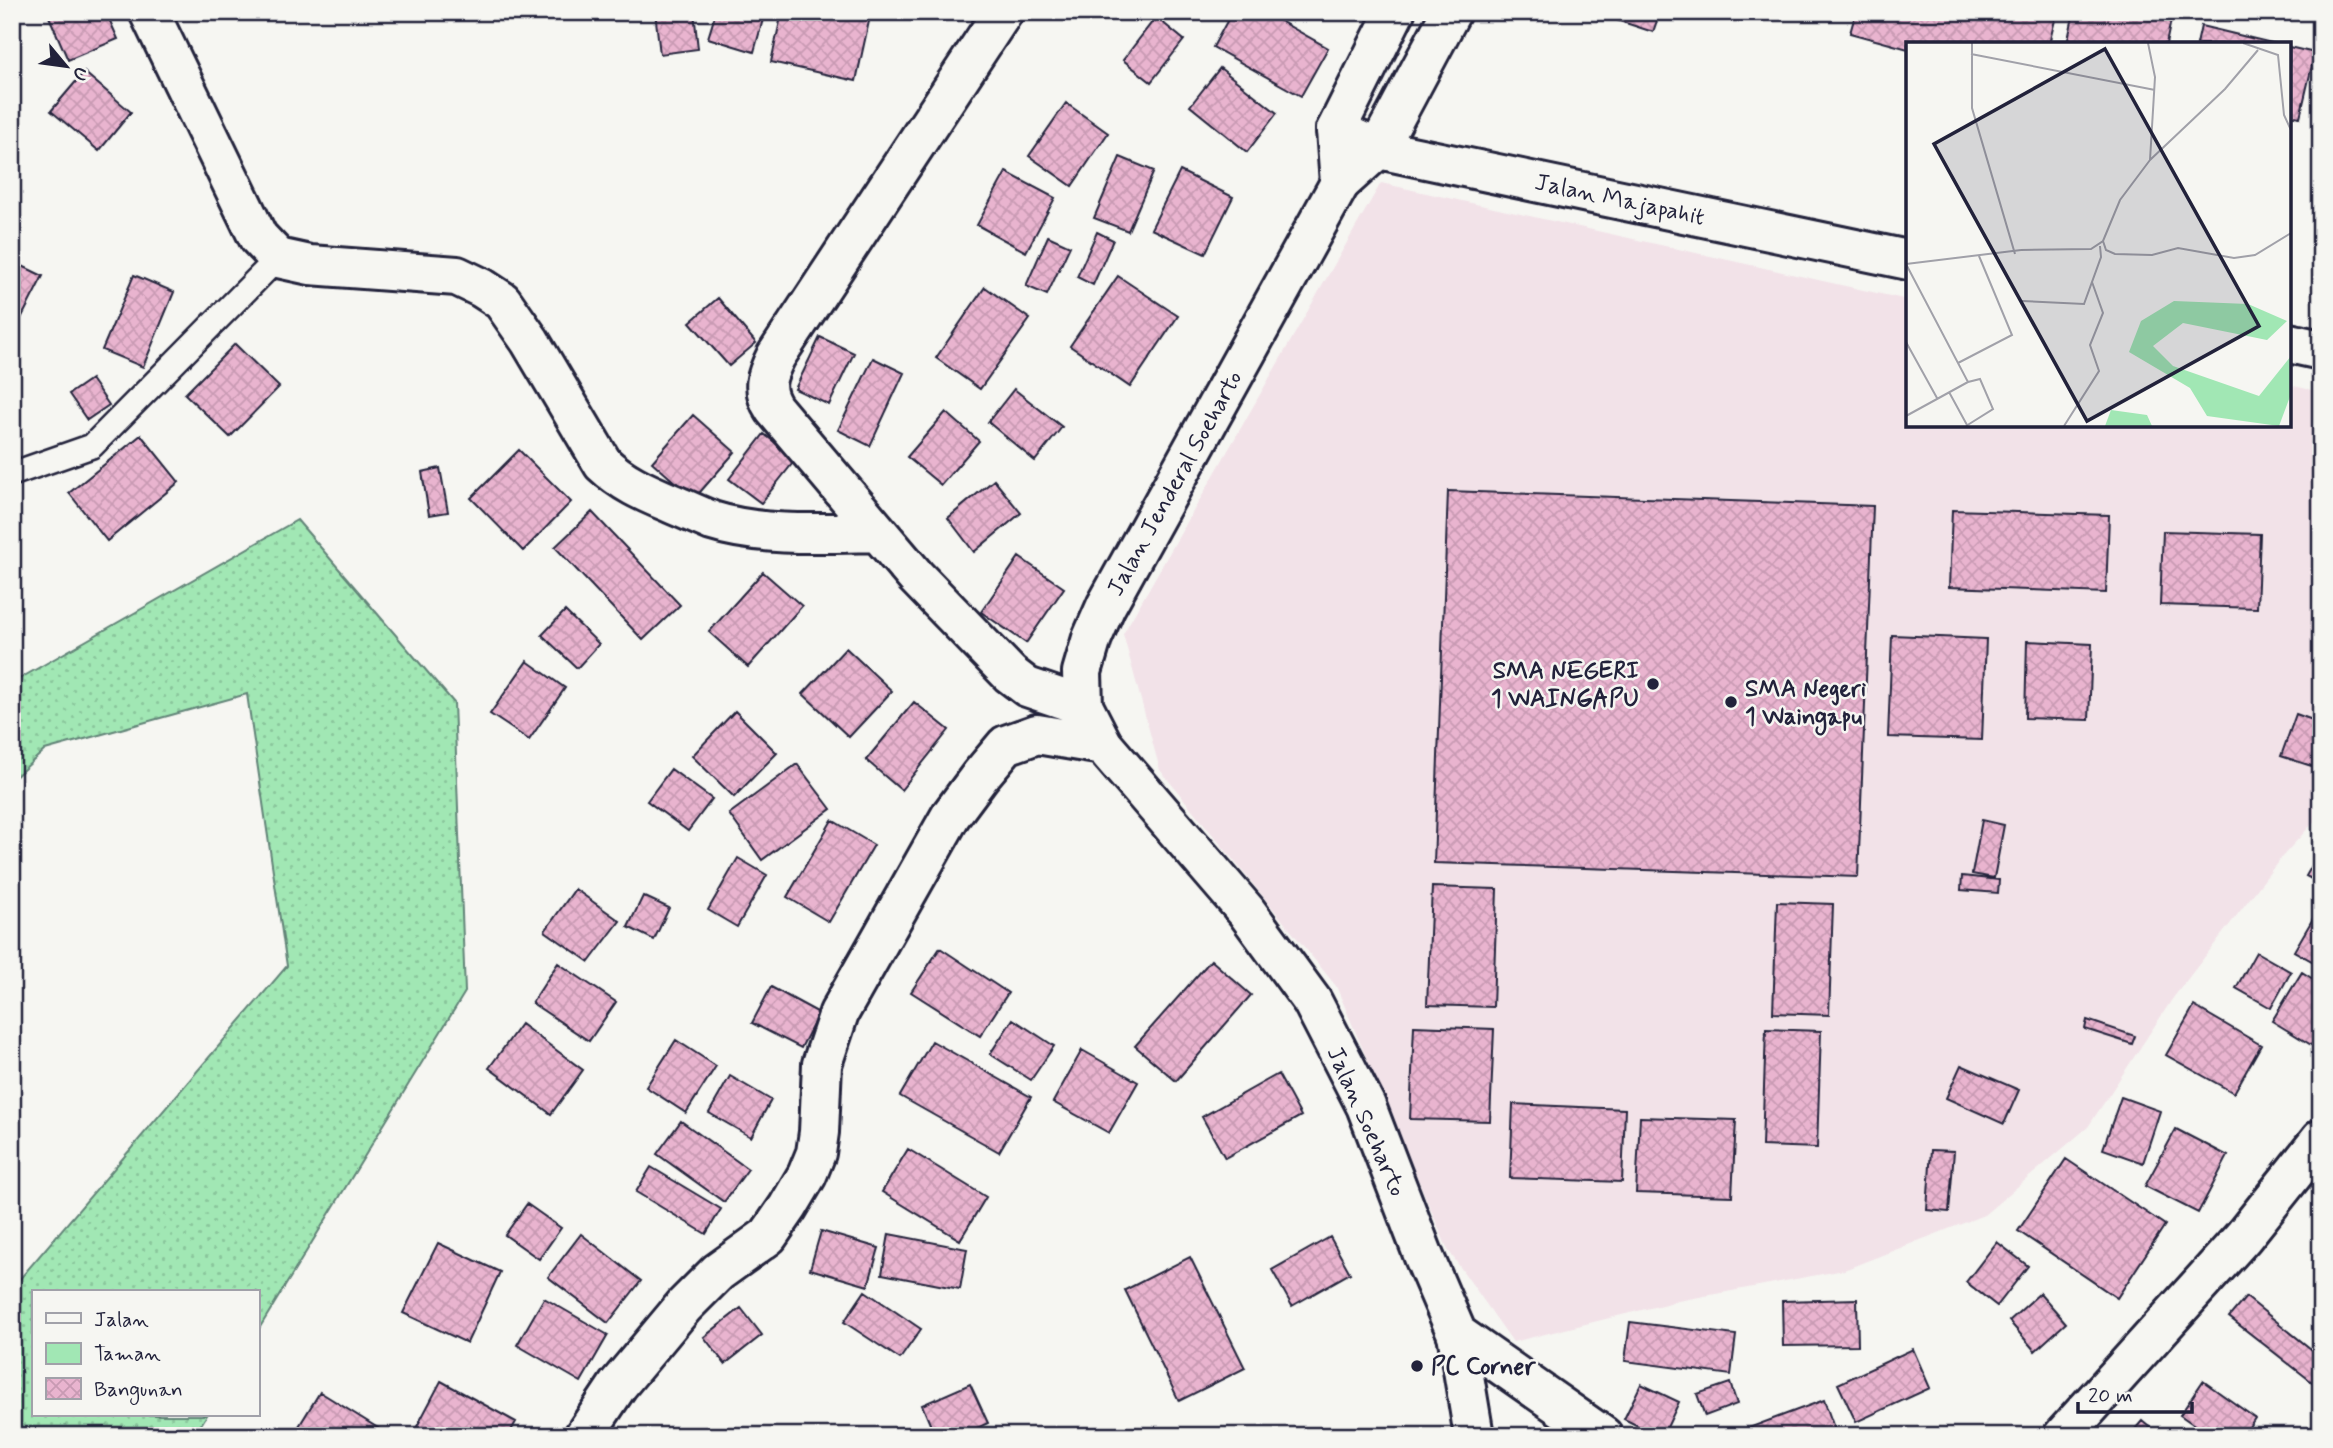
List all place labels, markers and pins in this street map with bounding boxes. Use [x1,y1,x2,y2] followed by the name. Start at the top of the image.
[1491,656,1639,715] place label: SMA NEGERI 1 WAINGAPU
[1745,674,1867,736] place label: SMA Negeri 1 Waingapu
[1645,676,1661,692] marker: SMA NEGERI 1 WAINGAPU
[1723,694,1739,710] marker: SMA Negeri 1 Waingapu
[1431,1352,1536,1383] place label: PC Corner
[1409,1358,1425,1374] marker: PC Corner

